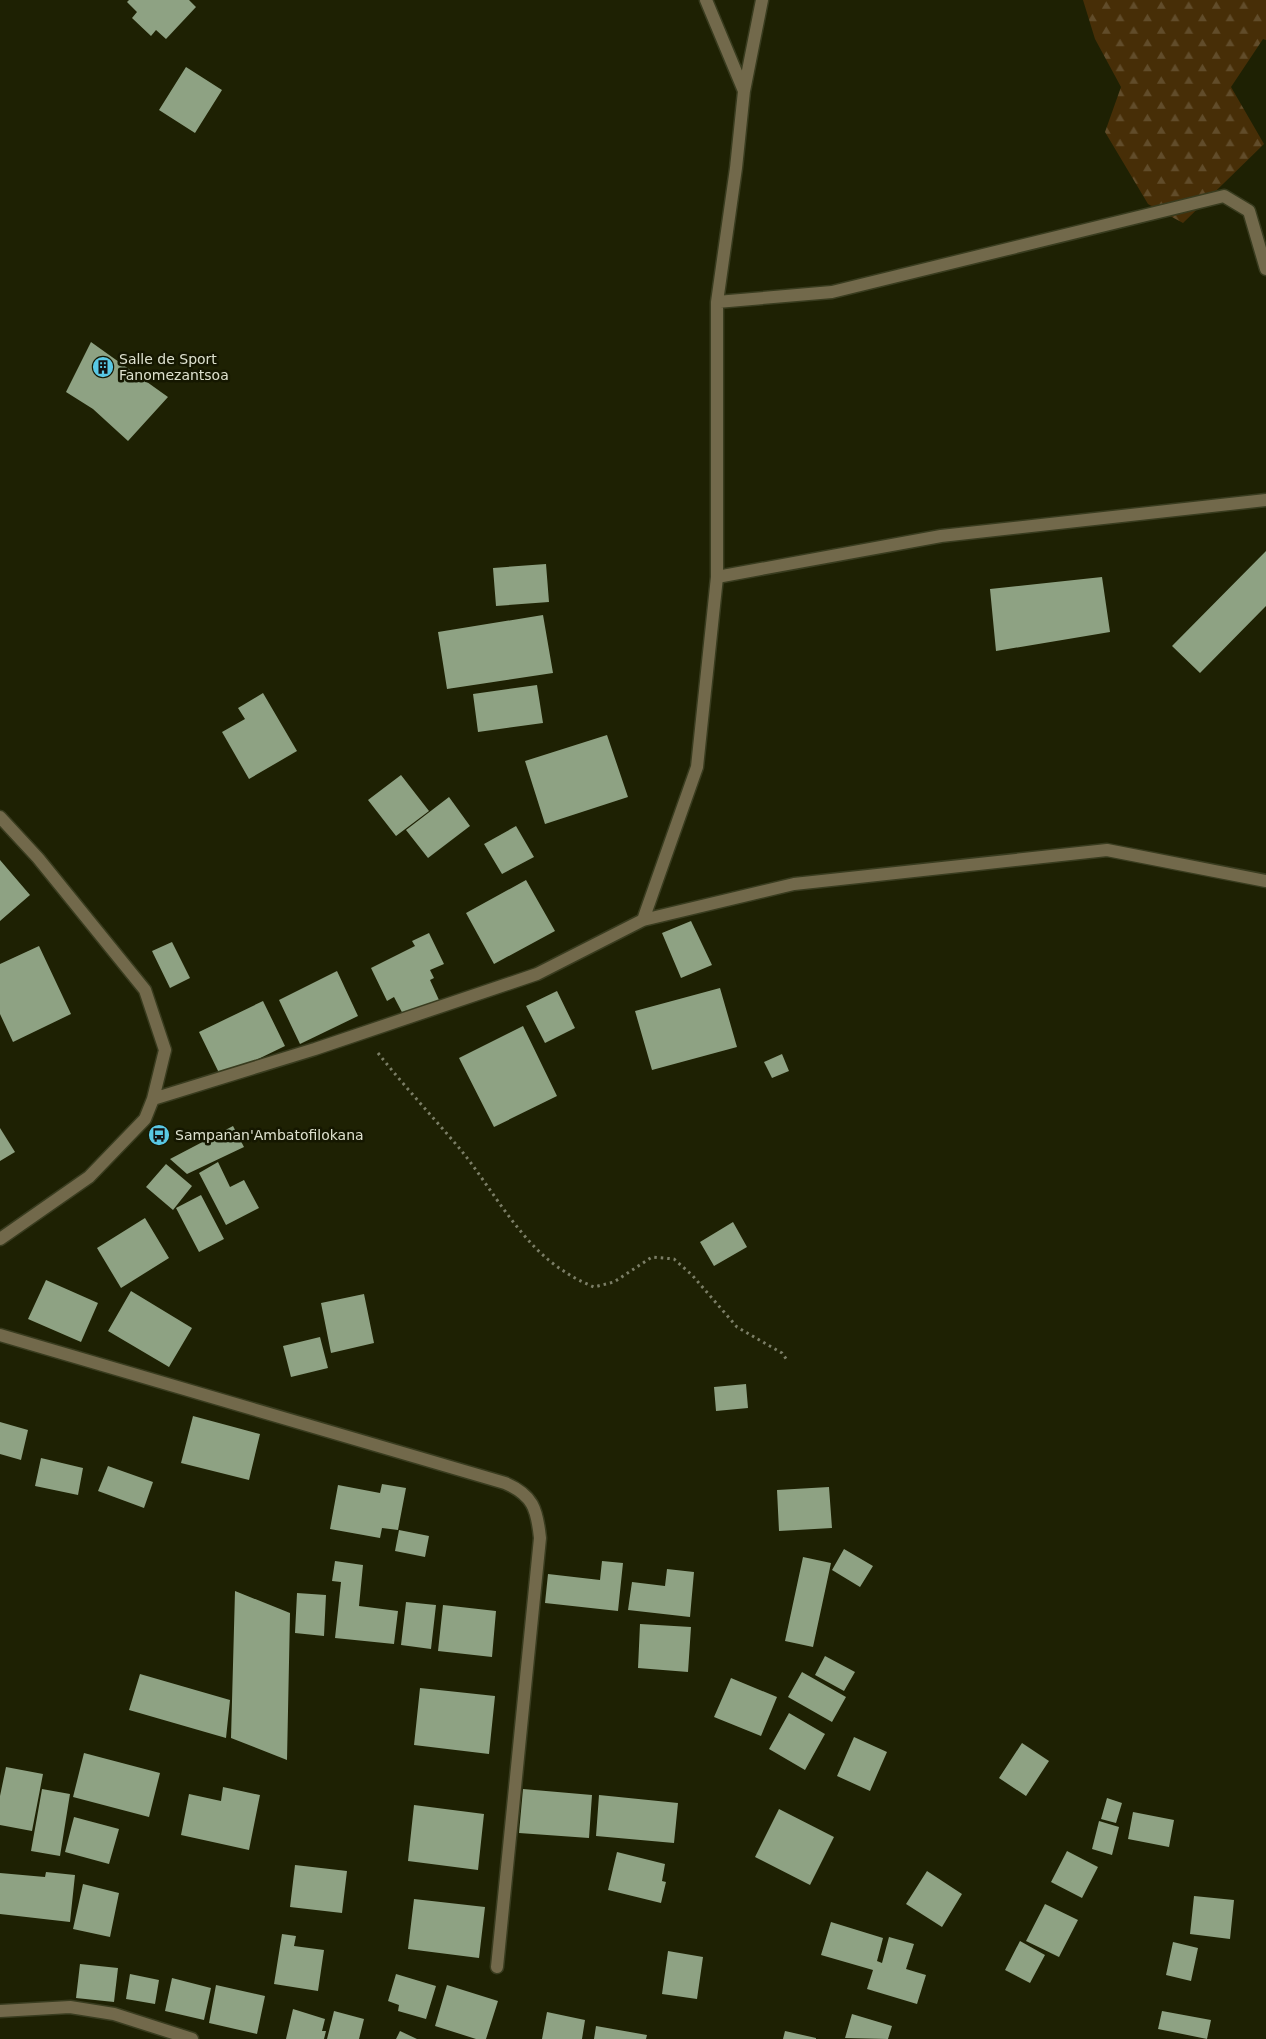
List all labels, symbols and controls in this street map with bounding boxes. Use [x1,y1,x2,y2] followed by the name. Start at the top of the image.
[119,351,229,383] place label: Salle de Sport Fanomezantsoa
[91,355,115,379] building icon: Salle de Sport Fanomezantsoa
[147,1123,171,1147] bus stop icon: Sampanan'Ambatofilokana
[175,1127,364,1143] place label: Sampanan'Ambatofilokana

